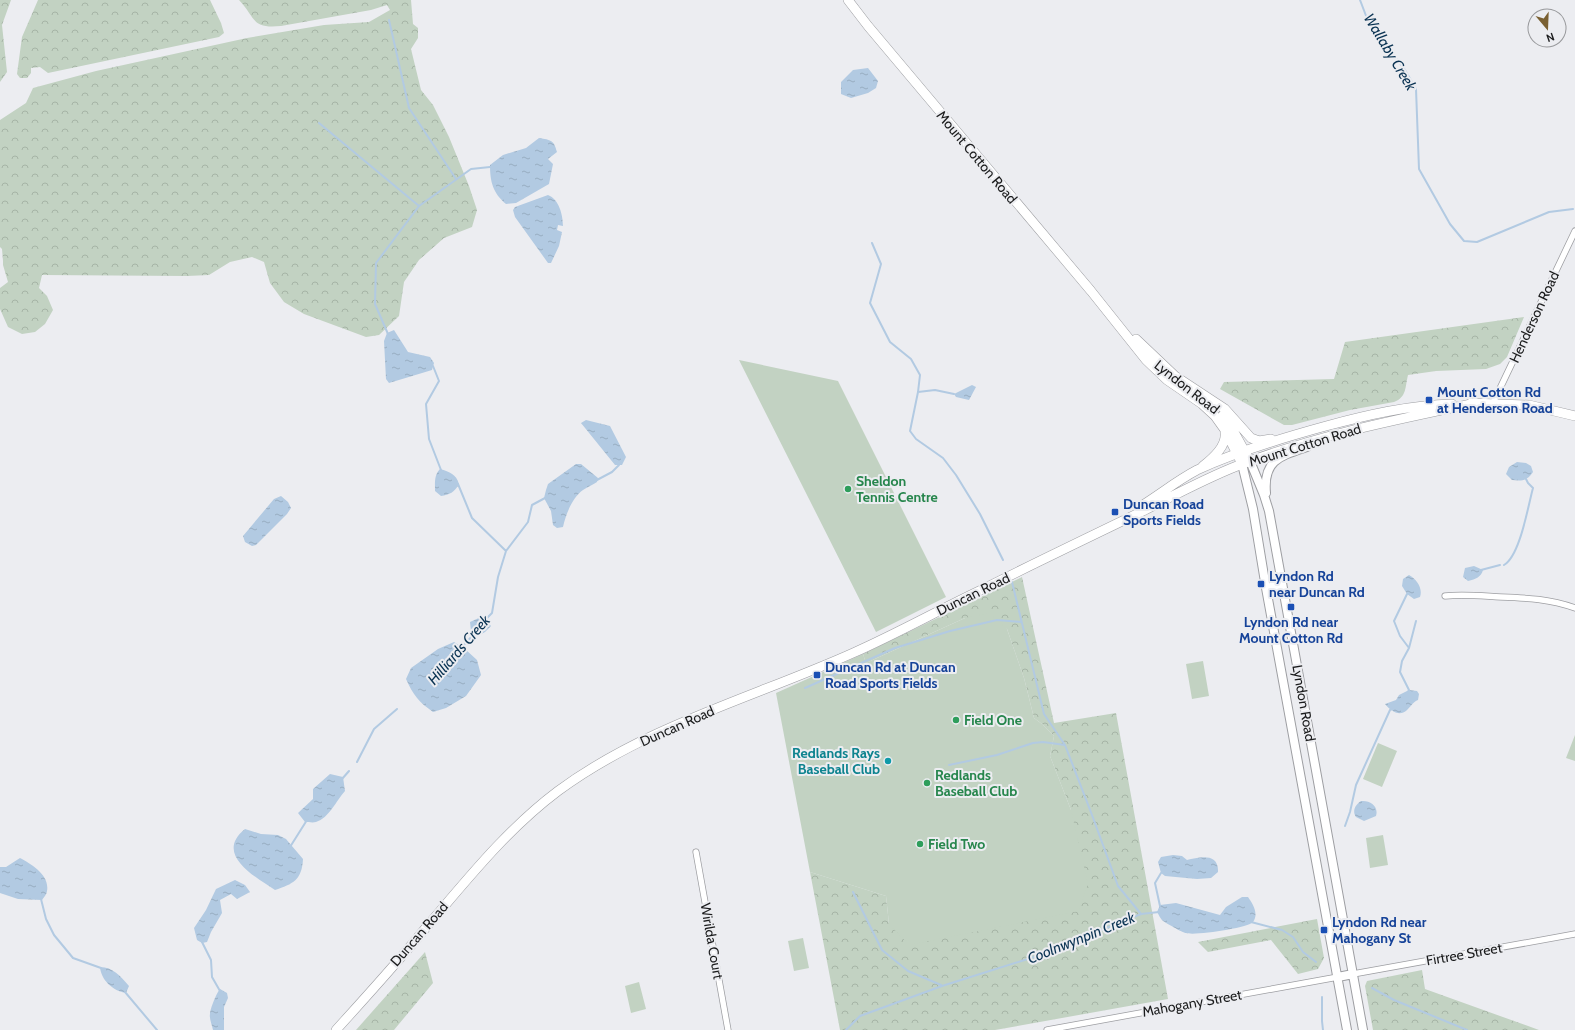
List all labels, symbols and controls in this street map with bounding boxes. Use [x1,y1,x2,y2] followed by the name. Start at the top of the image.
[1527,8,1567,48] north arrow
[1360,10,1420,94] water label: Wallaby Creek
[1544,30,1556,45] text: N
[933,107,1021,207] street label: Mount Cotton Road
[1505,268,1563,366] street label: Henderson Road
[1151,356,1223,418] street label: Lyndon Road
[1437,383,1553,417] place label: Mount Cotton Rd at Henderson Road
[1424,395,1434,405] marker: Mount Cotton Rd at Henderson Road
[1247,419,1363,471] street label: Mount Cotton Road
[856,472,938,506] place label: Sheldon Tennis Centre
[843,484,853,494] marker: Sheldon Tennis Centre
[1123,495,1204,529] place label: Duncan Road Sports Fields
[1110,507,1120,517] marker: Duncan Road Sports Fields
[1269,567,1365,601] place label: Lyndon Rd near Duncan Rd
[933,568,1013,620] street label: Duncan Road
[1256,579,1266,589] marker: Lyndon Rd near Duncan Rd
[1286,602,1296,612] marker: Lyndon Rd near Mount Cotton Rd
[424,611,494,688] water label: Hilliards Creek
[1239,613,1343,647] place label: Lyndon Rd near Mount Cotton Rd
[825,658,956,692] place label: Duncan Rd at Duncan Road Sports Fields
[1288,663,1320,743] street label: Lyndon Road
[812,670,822,680] marker: Duncan Rd at Duncan Road Sports Fields
[637,702,717,750] street label: Duncan Road
[964,711,1022,729] place label: Field One
[951,715,961,725] marker: Field One
[792,744,880,778] place label: Redlands Rays Baseball Club
[883,756,893,766] marker: Redlands Rays Baseball Club
[935,766,1017,800] place label: Redlands Baseball Club
[922,778,932,788] marker: Redlands Baseball Club
[928,835,985,853] place label: Field Two
[915,839,925,849] marker: Field Two
[386,898,452,970] street label: Duncan Road
[696,902,728,981] street label: Wirilda Court
[1025,908,1138,968] water label: Coolnwynpin Creek
[1332,913,1427,947] place label: Lyndon Rd near Mahogany St
[1319,925,1329,935] marker: Lyndon Rd near Mahogany St
[1424,938,1504,970] street label: Firtree Street
[1141,985,1243,1021] street label: Mahogany Street

